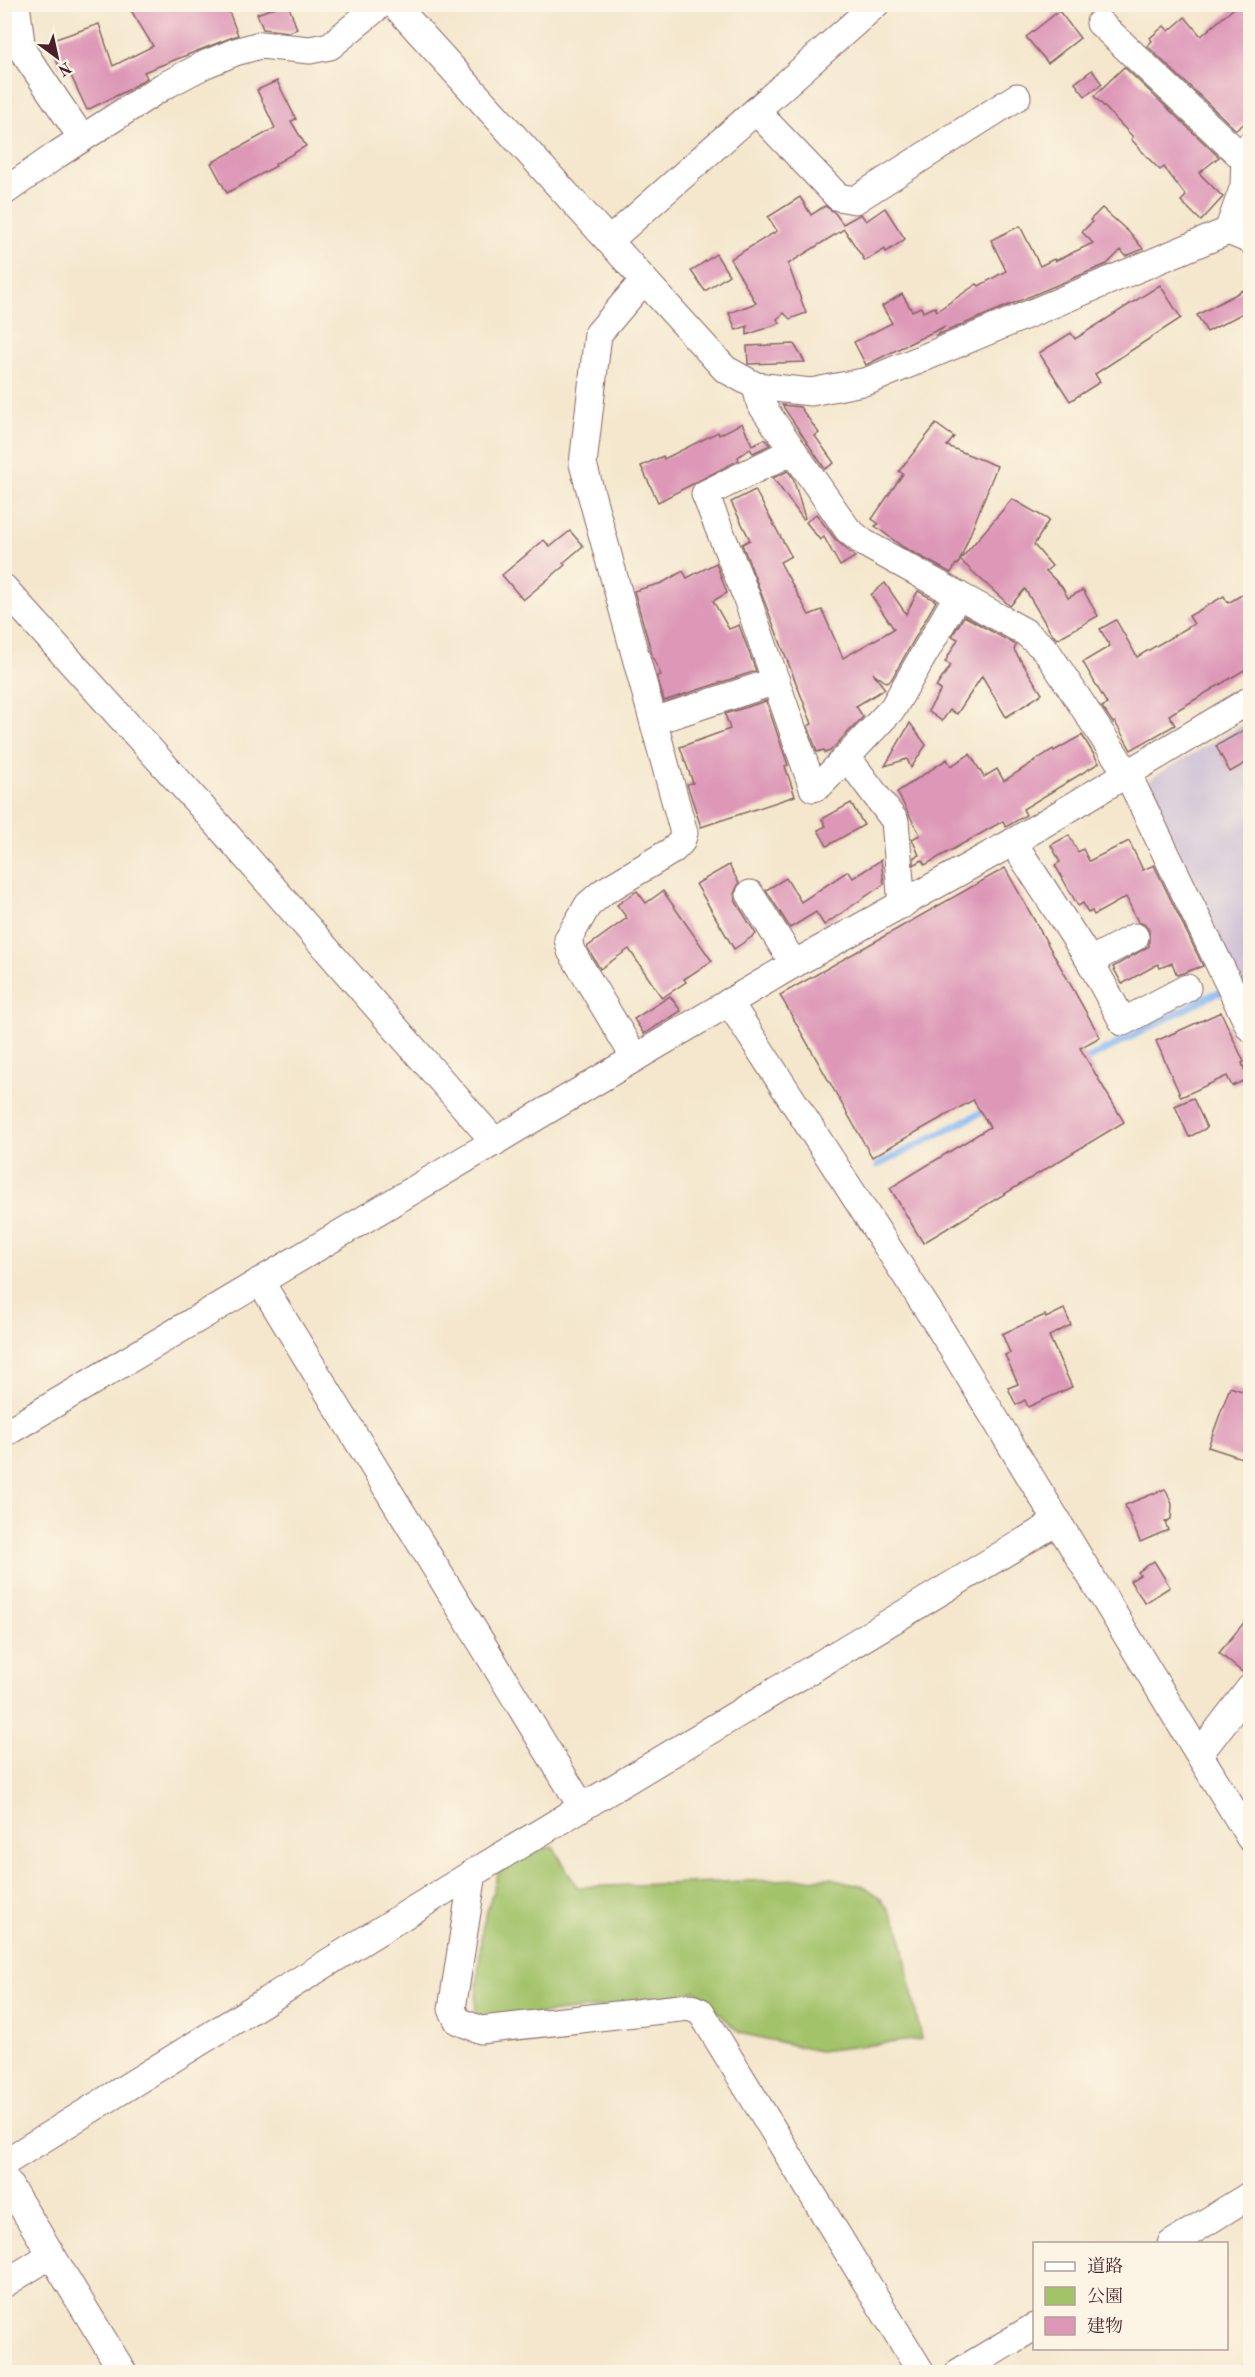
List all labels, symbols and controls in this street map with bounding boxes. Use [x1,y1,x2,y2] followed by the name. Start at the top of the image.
[27,27,87,87] north arrow
[54,58,74,78] text: N
[1033,2242,1228,2350] legend
[1087,2256,1123,2276] text: 道路
[1087,2287,1123,2306] text: 公園
[1087,2316,1123,2336] text: 建物

